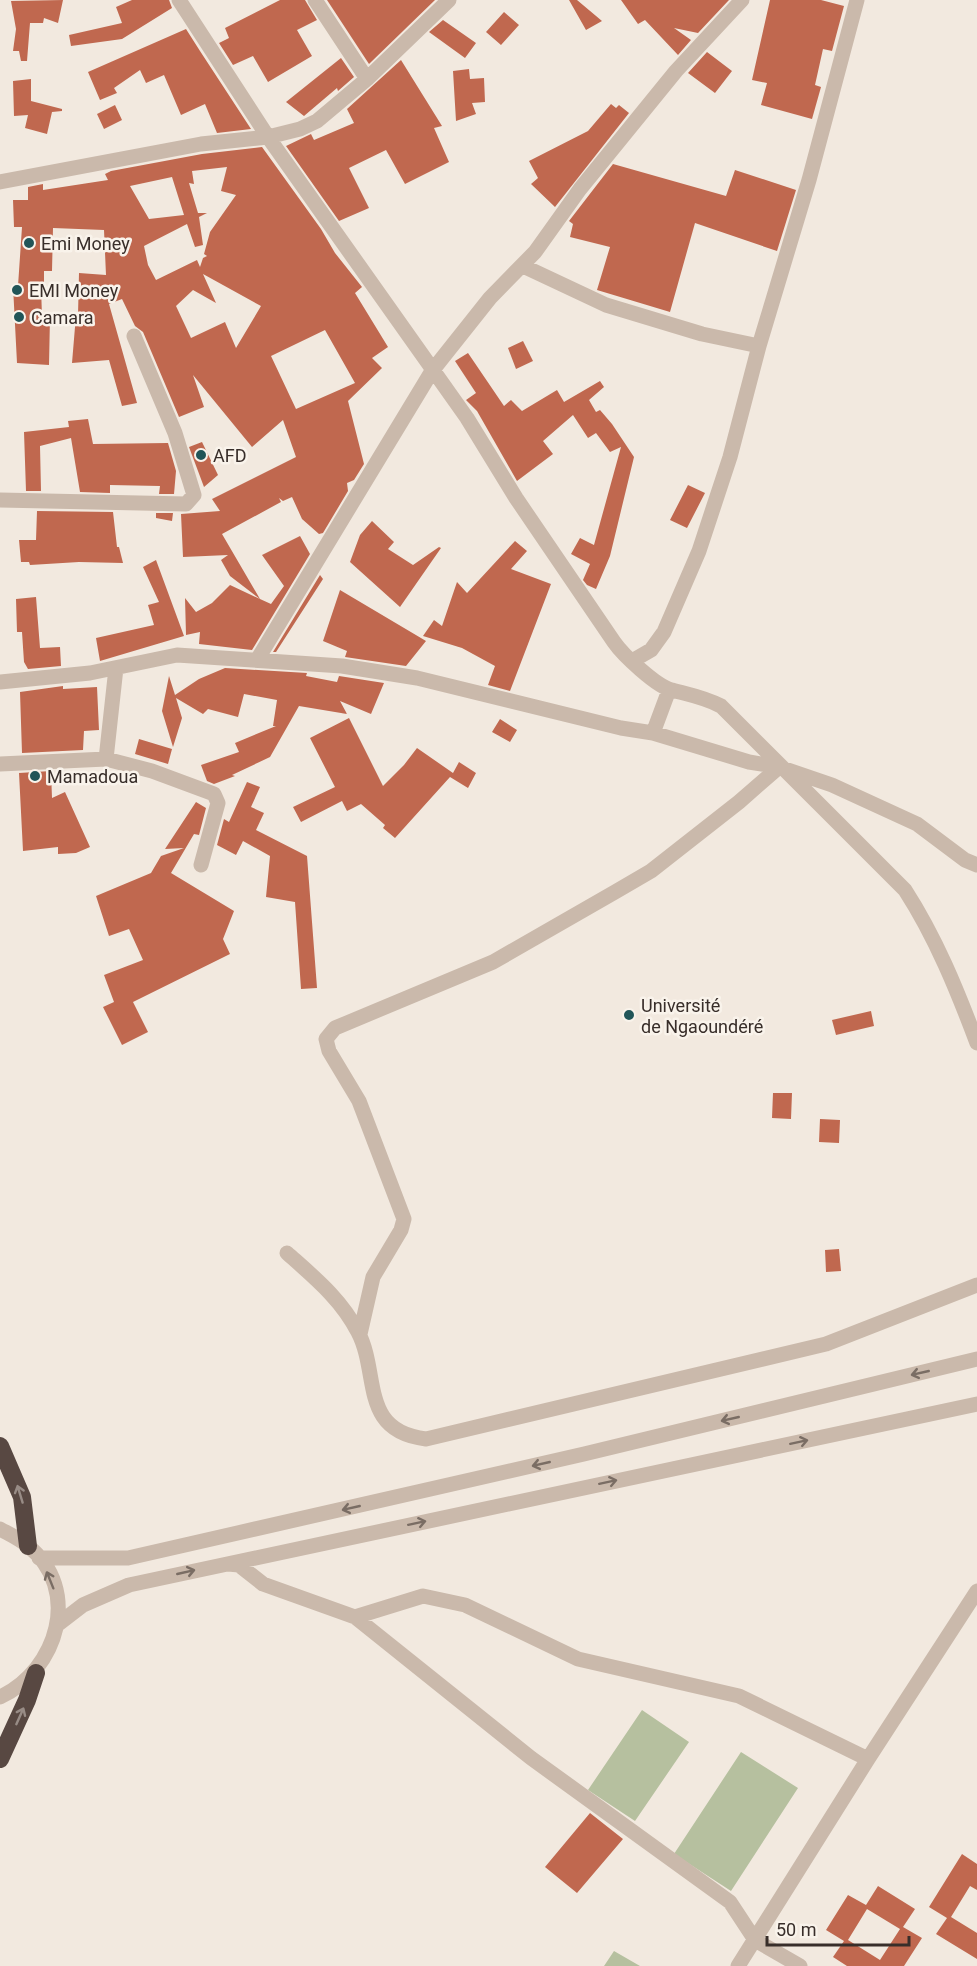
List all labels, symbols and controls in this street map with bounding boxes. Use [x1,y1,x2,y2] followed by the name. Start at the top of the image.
[41,233,130,254] place label: Emi Money
[22,236,36,250] marker: Emi Money
[29,280,119,301] place label: EMI Money
[10,283,24,297] marker: EMI Money
[31,307,94,328] place label: Camara
[12,310,26,324] marker: Camara
[213,445,247,466] place label: AFD
[194,448,208,462] marker: AFD
[47,766,138,787] place label: Mamadoua
[28,769,42,783] marker: Mamadoua
[641,995,763,1037] place label: Université de Ngaoundéré
[622,1008,636,1022] marker: Université de Ngaoundéré
[911,1368,930,1380] one-way arrow
[721,1413,740,1425] one-way arrow
[789,1435,808,1447] one-way arrow
[532,1458,551,1470] one-way arrow
[598,1476,617,1487] one-way arrow
[14,1485,25,1504] one-way arrow
[342,1502,361,1514] one-way arrow
[407,1517,427,1528] one-way arrow
[176,1566,195,1578] one-way arrow
[44,1571,55,1590] one-way arrow
[14,1708,26,1726] one-way arrow
[767,1909,910,1947] scale bar
[776,1919,816,1940] text: 50 m

